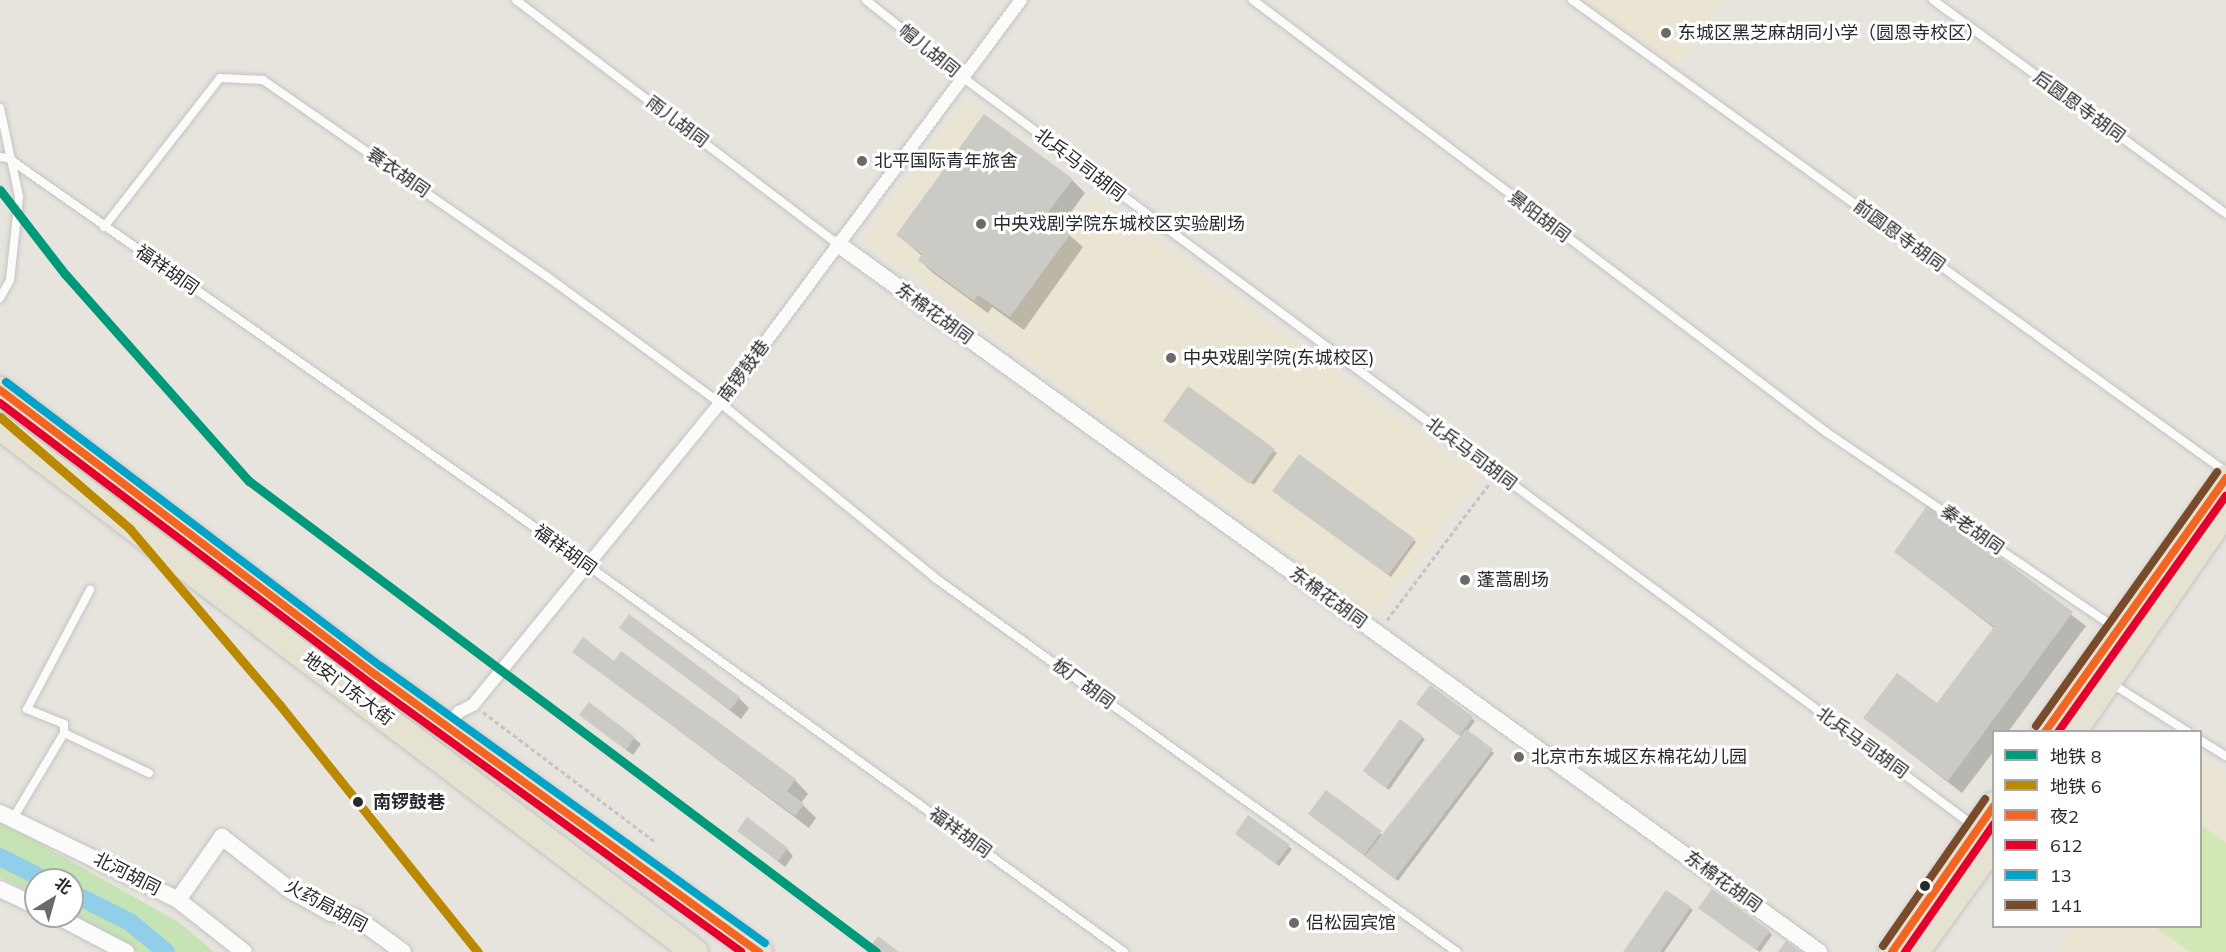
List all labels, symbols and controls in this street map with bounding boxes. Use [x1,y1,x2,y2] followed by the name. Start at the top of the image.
[894,20,964,82] street label: 帽儿胡同
[1678,22,1984,44] place label: 东城区黑芝麻胡同小学（圆恩寺校区）
[1659,26,1673,40] marker: 东城区黑芝麻胡同小学（圆恩寺校区）
[2029,67,2129,147] street label: 后圆恩寺胡同
[642,92,712,152] street label: 雨儿胡同
[1030,124,1130,206] street label: 北兵马司胡同
[362,144,434,202] street label: 蓑衣胡同
[874,150,1018,172] place label: 北平国际青年旅舍
[855,154,869,168] marker: 北平国际青年旅舍
[1504,187,1574,247] street label: 景阳胡同
[1849,196,1949,276] street label: 前圆恩寺胡同
[993,213,1245,235] place label: 中央戏剧学院东城校区实验剧场
[974,217,988,231] marker: 中央戏剧学院东城校区实验剧场
[131,241,203,299] street label: 福祥胡同
[891,279,977,349] street label: 东棉花胡同
[714,336,774,406] street label: 南锣鼓巷
[1183,347,1374,369] place label: 中央戏剧学院(东城校区)
[1164,351,1178,365] marker: 中央戏剧学院(东城校区)
[1421,413,1521,495] street label: 北兵马司胡同
[1936,501,2008,559] street label: 秦老胡同
[530,520,600,580] street label: 福祥胡同
[1285,563,1371,633] street label: 东棉花胡同
[1477,569,1549,591] place label: 蓬蒿剧场
[1458,573,1472,587] marker: 蓬蒿剧场
[298,648,398,730] street label: 地安门东大街
[1048,654,1118,714] street label: 板厂胡同
[1812,703,1912,783] street label: 北兵马司胡同
[1992,730,2202,928] legend
[2050,745,2102,768] text: 地铁 8
[1531,746,1747,768] place label: 北京市东城区东棉花幼儿园
[1512,750,1526,764] marker: 北京市东城区东棉花幼儿园
[2050,775,2102,798] text: 地铁 6
[373,791,445,813] place label: 南锣鼓巷
[348,792,368,812] marker: 南锣鼓巷
[925,803,995,863] street label: 福祥胡同
[2050,805,2079,828] text: 夜2
[2050,834,2082,857] text: 612
[1680,847,1766,917] street label: 东棉花胡同
[90,848,164,900] street label: 北河胡同
[2050,864,2072,887] text: 13
[24,868,84,928] north arrow
[51,872,76,898] text: 北
[281,875,371,937] street label: 火药局胡同
[1919,880,1931,892] unlabelled marker
[2050,894,2082,917] text: 141
[1306,912,1396,934] place label: 侣松园宾馆
[1287,916,1301,930] marker: 侣松园宾馆

